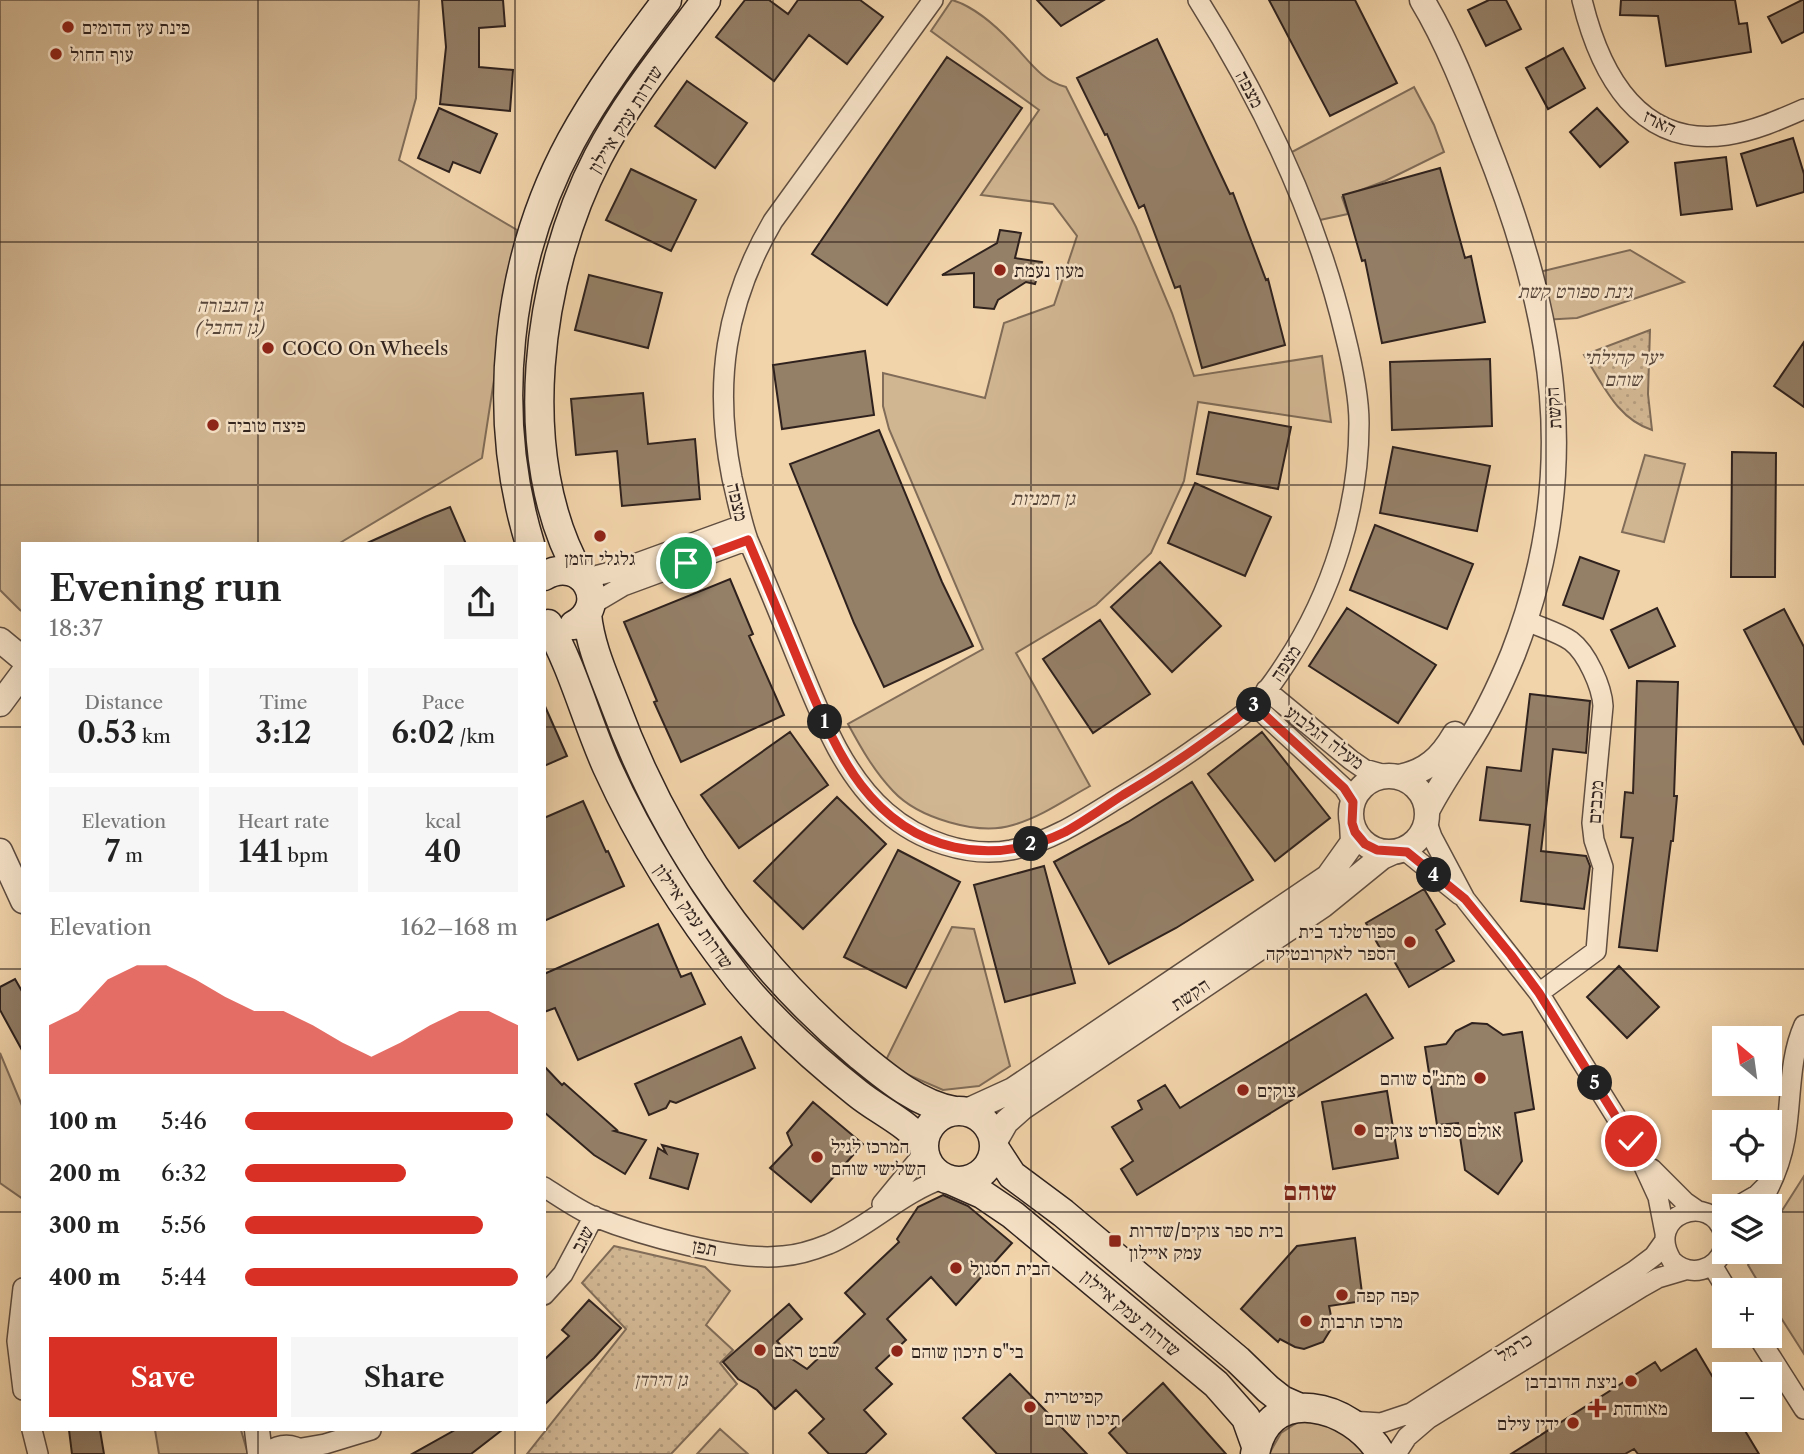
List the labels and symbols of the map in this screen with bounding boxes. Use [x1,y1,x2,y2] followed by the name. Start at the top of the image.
[82,16,190,39] place label: פינת עץ הדומים
[60,19,76,35] marker: פינת עץ הדומים
[70,43,133,66] place label: עוף החול
[48,46,64,62] marker: עוף החול
[583,61,668,177] street label: שדרות עמק איילון
[1230,67,1269,112] street label: מצפה
[1640,105,1680,140] street label: הארז
[1014,259,1084,282] place label: מעון נעמת
[992,262,1008,278] marker: מעון נעמת
[1518,280,1634,303] park label: גינת ספורט קשת
[194,294,266,339] park label: גן הגבורה (גן החבל)
[282,337,448,360] place label: COCO On Wheels
[260,340,276,356] marker: COCO On Wheels
[1584,346,1664,391] park label: יער קהילתי שוהם
[1541,386,1566,430] street label: הקשת
[227,414,306,437] place label: פיצה טוביה
[205,417,221,433] marker: פיצה טוביה
[722,481,753,524] street label: מצפה
[1011,487,1076,510] park label: גן חמניות
[592,528,608,544] marker: גלגלי הזמן
[656,533,716,593] pin
[564,547,636,570] place label: גלגלי הזמן
[1265,641,1306,686] street label: מצפה
[1236,688,1272,722] pin: 3
[1281,700,1369,775] street label: מעלה הגלבוע
[808,704,842,740] pin: 1
[1582,779,1608,825] street label: מכבים
[1014,826,1048,862] pin: 2
[1416,858,1452,892] pin: 4
[649,859,738,973] street label: שדרות עמק איילון
[1265,920,1396,965] place label: ספורטלנד בית הספר לאקרובטיקה
[1402,934,1418,950] marker: ספורטלנד בית הספר לאקרובטיקה
[1166,973,1214,1016] street label: הקשת
[1712,1026,1782,1096] north arrow
[1578,1066,1612,1100] pin: 5
[1380,1067,1466,1090] place label: מתנ"ס שוהם
[1472,1070,1488,1086] marker: מתנ"ס שוהם
[1257,1079,1296,1102] place label: צוקים
[1235,1082,1251,1098] marker: צוקים
[1601,1111,1661,1171] pin
[1374,1119,1502,1142] place label: אולם ספורט צוקים
[1352,1122,1368,1138] marker: אולם ספורט צוקים
[831,1135,926,1180] place label: המרכז לגיל השלישי שוהם
[809,1149,825,1165] marker: המרכז לגיל השלישי שוהם
[1283,1175,1337,1207] district label: שוהם
[1129,1219,1283,1264] place label: בית ספר צוקים/שדרות עמק איילון
[566,1222,599,1257] street label: שגב
[1107,1233,1123,1249] marker: בית ספר צוקים/שדרות עמק איילון
[691,1234,719,1261] street label: תפן
[970,1257,1051,1280] place label: הבית הסגול
[948,1260,964,1276] marker: הבית הסגול
[1076,1265,1185,1362] street label: שדרות עמק איילון
[1356,1284,1419,1307] place label: קפה קפה
[1334,1287,1350,1303] marker: קפה קפה
[1320,1310,1403,1333] place label: מרכז תרבות
[1298,1313,1314,1329] marker: מרכז תרבות
[1492,1328,1536,1367] street label: כרמל
[774,1339,839,1362] place label: שבט ראם
[911,1340,1024,1363] place label: בי"ס תיכון שוהם
[752,1342,768,1358] marker: שבט ראם
[889,1343,905,1359] marker: בי"ס תיכון שוהם
[635,1368,689,1391] park label: גן הירדן
[1525,1370,1617,1393] place label: ניצת הדובדבן
[1623,1373,1639,1389] marker: ניצת הדובדבן
[1044,1385,1121,1430] place label: קפיטרית תיכון שוהם
[1613,1397,1668,1420] place label: מאוחדת
[1587,1398,1607,1418] marker: מאוחדת
[1022,1399,1038,1415] marker: קפיטרית תיכון שוהם
[1497,1412,1559,1435] place label: ידין עילם
[1565,1415,1581,1431] marker: ידין עילם

